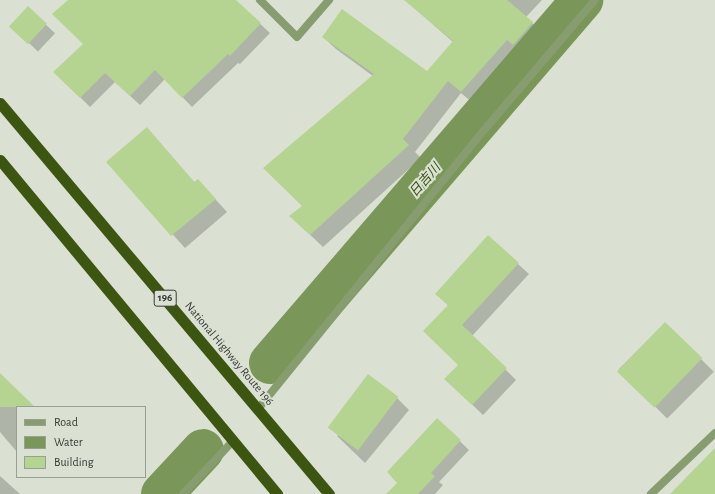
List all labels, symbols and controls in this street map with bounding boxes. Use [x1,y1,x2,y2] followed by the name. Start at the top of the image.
[407,161,445,201] water label: 日吉川
[153,289,177,307] road number: 196
[181,299,277,409] street label: National Highway Route 196
[16,406,146,478] legend
[54,416,78,428] text: Road
[54,436,83,448] text: Water
[54,456,94,468] text: Building

